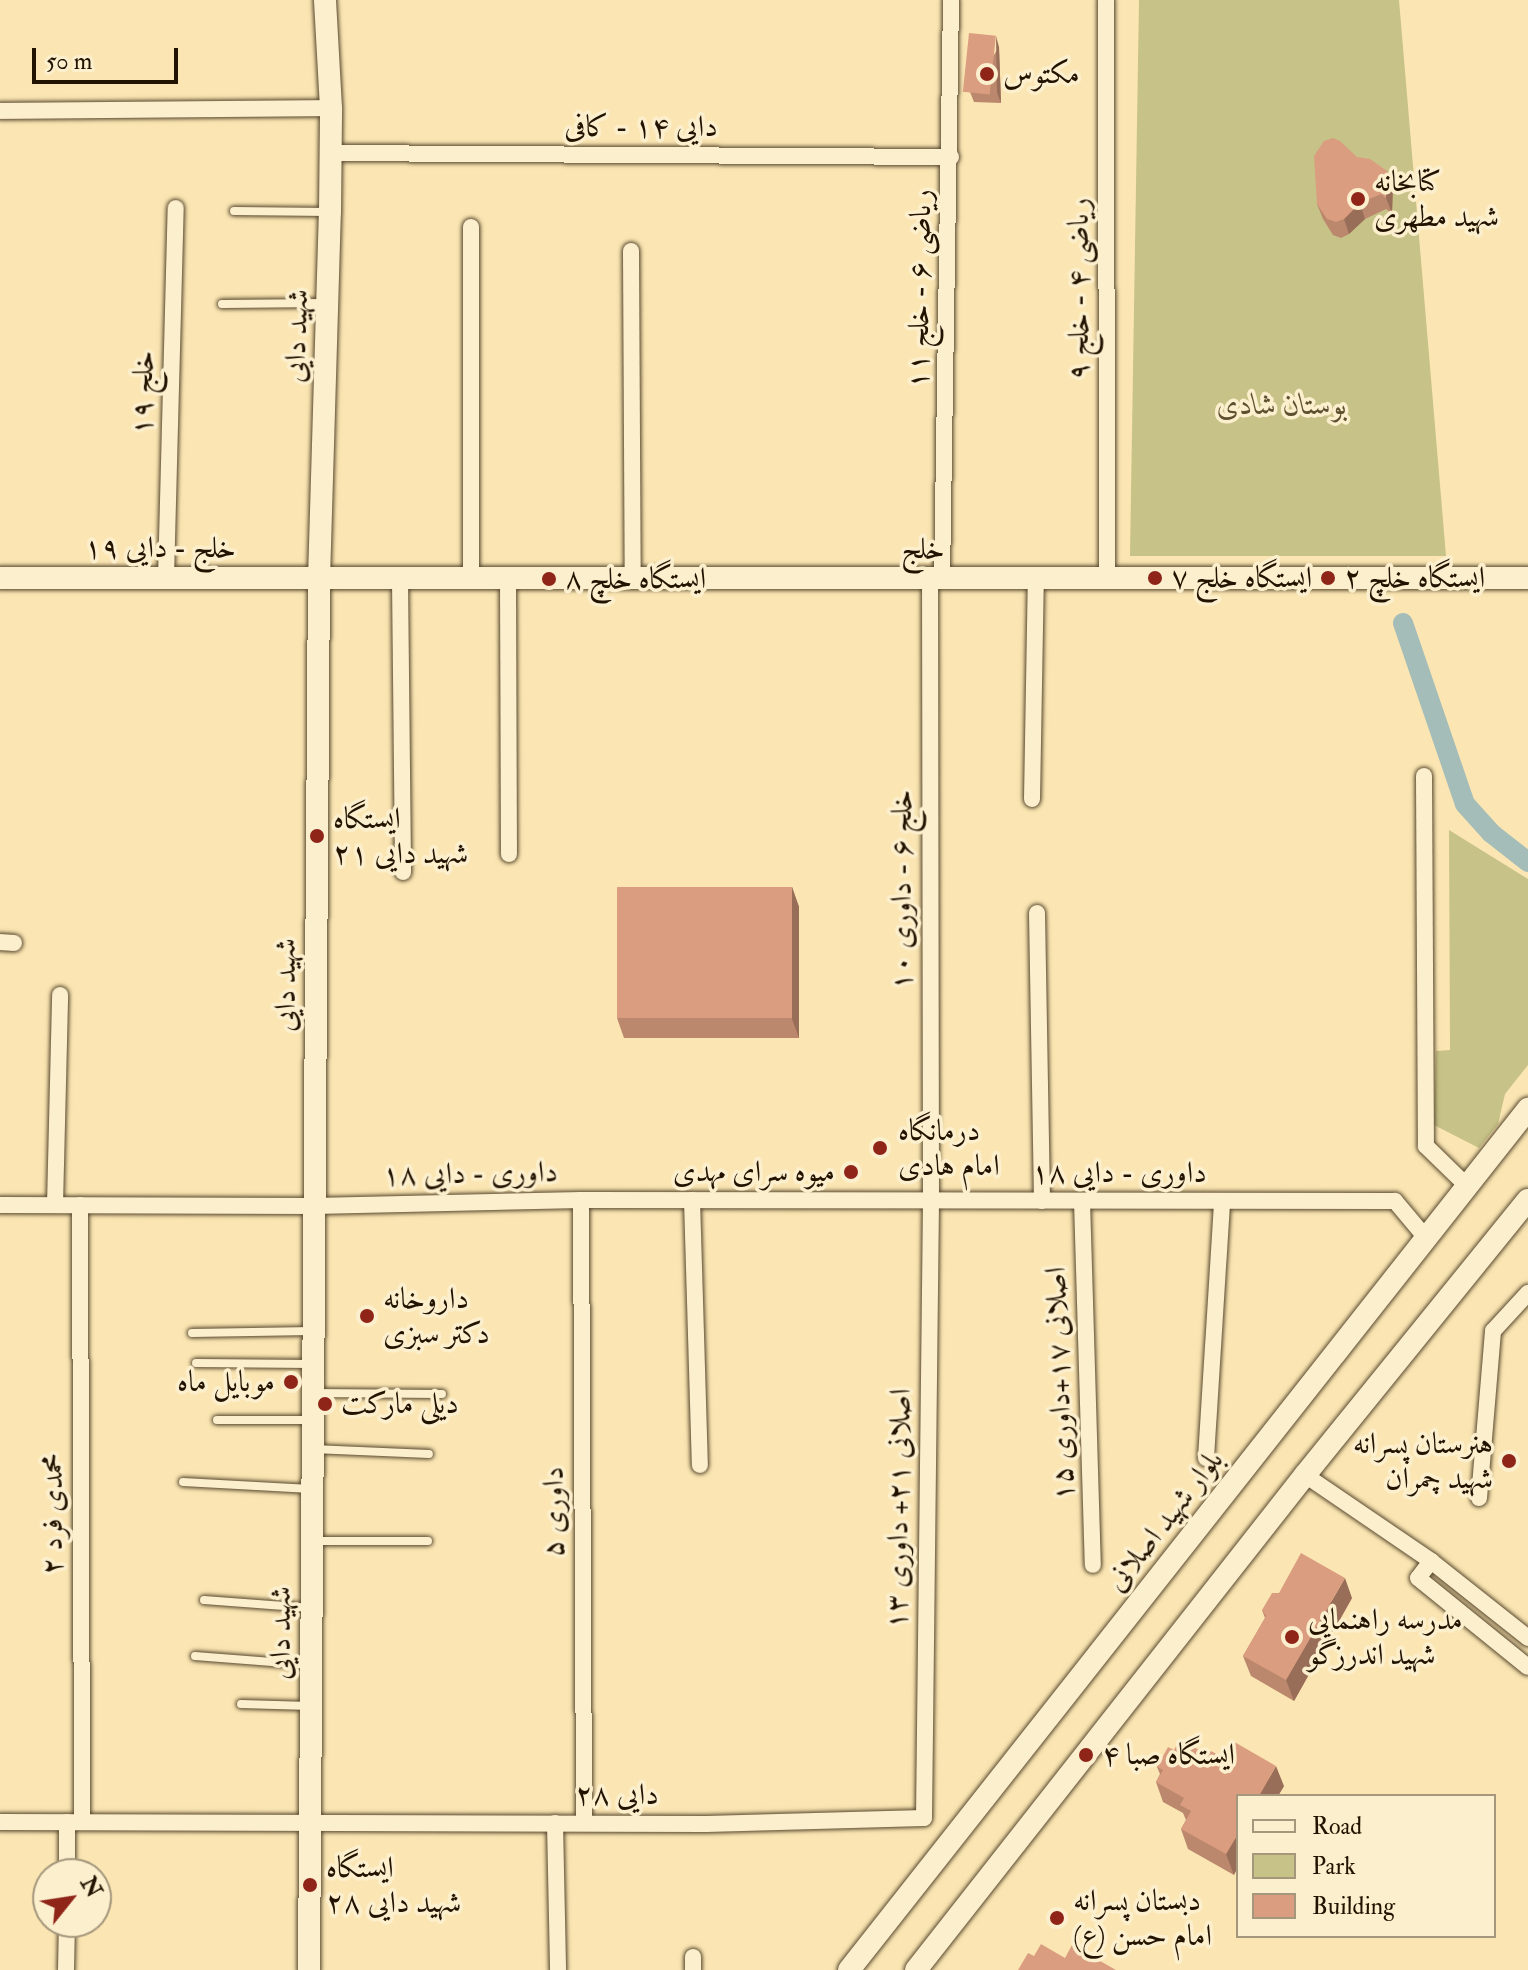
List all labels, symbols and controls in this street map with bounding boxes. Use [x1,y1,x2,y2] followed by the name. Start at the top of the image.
[36,32,182,82] scale bar
[46,46,92,77] text: 50 m
[1003,56,1080,92] place label: مکتوس
[978,65,996,83] marker: مکتوس
[564,109,718,145] street label: دایی ۱۴ - کافی
[1374,164,1499,234] place label: کتابخانه شهید مطهری
[900,189,940,389] street label: ریاضی ۶ - خلج ۱۱
[1349,190,1367,208] marker: کتابخانه شهید مطهری
[1061,198,1097,380] street label: ریاضی ۴ - خلج ۹
[277,288,317,384] street label: شهید دایی
[124,350,162,436] street label: خلج ۱۹
[1216,387,1348,423] park label: بوستان شادی
[84,530,236,566] street label: خلج - دایی ۱۹
[901,531,945,567] street label: خلج
[1171,560,1312,596] place label: ایستگاه خلج ۷
[1344,560,1485,596] place label: ایستگاه خلچ ۲
[565,561,706,597] place label: ایستگاه خلچ ۸
[1146,569,1164,587] marker: ایستگاه خلج ۷
[1319,569,1337,587] marker: ایستگاه خلچ ۲
[540,570,558,588] marker: ایستگاه خلچ ۸
[884,790,920,990] street label: خلج ۶ - داوری ۱۰
[333,801,468,872] place label: ایستگاه شهید دایی ۲۱
[308,827,326,845] marker: ایستگاه شهید دایی ۲۱
[268,938,304,1032] street label: شهید دایی
[898,1113,1000,1184] place label: درمانگاه امام هادی
[869,1137,891,1159] marker: درمانگاه امام هادی
[382,1154,558,1194] street label: داوری - دایی ۱۸
[673,1154,835,1190] place label: میوه سرای مهدی
[1031,1155,1207,1191] street label: داوری - دایی ۱۸
[842,1163,860,1181] marker: میوه سرای مهدی
[1038,1266,1082,1502] street label: اصلانی ۱۷+داوری ۱۵
[383,1281,490,1352] place label: داروخانه دکتر سبزی
[358,1307,376,1325] marker: داروخانه دکتر سبزی
[177,1364,275,1400] place label: موبایل ماه
[282,1373,300,1391] marker: موبایل ماه
[341,1386,459,1422] place label: دیلی مارکت
[879,1388,919,1630] street label: اصلانی ۲۱+ داوری ۱۳
[316,1395,334,1413] marker: دیلی مارکت
[1353,1426,1493,1496] place label: هنرستان پسرانه شهید چمران
[1099,1443,1231,1599] street label: بلوار شهید اصلانی
[1500,1452,1518,1470] marker: هنرستان پسرانه شهید چمران
[35,1453,71,1575] street label: محمدی فرد ۲
[536,1467,572,1557] street label: داوری ۵
[263,1586,299,1680] street label: شهید دایی
[1308,1602,1463,1672] place label: مدرسه راهنمایی شهید اندرزگو
[1283,1628,1301,1646] marker: مدرسه راهنمایی شهید اندرزگو
[1102,1737,1235,1773] place label: ایستگاه صبا ۴
[1077,1746,1095,1764] marker: ایستگاه صبا ۴
[575,1777,659,1813] street label: دایی ۲۸
[1236,1794,1496,1938] legend
[1312,1811,1362,1842] text: Road
[326,1850,461,1920] place label: ایستگاه شهید دایی ۲۸
[1312,1851,1356,1882] text: Park
[32,1858,112,1938] north arrow
[74,1871,108,1903] text: N
[301,1876,319,1894] marker: ایستگاه شهید دایی ۲۸
[1073,1883,1212,1954] place label: دبستان پسرانه امام حسن (ع)
[1312,1891,1395,1922] text: Building
[1048,1909,1066,1927] marker: دبستان پسرانه امام حسن (ع)

